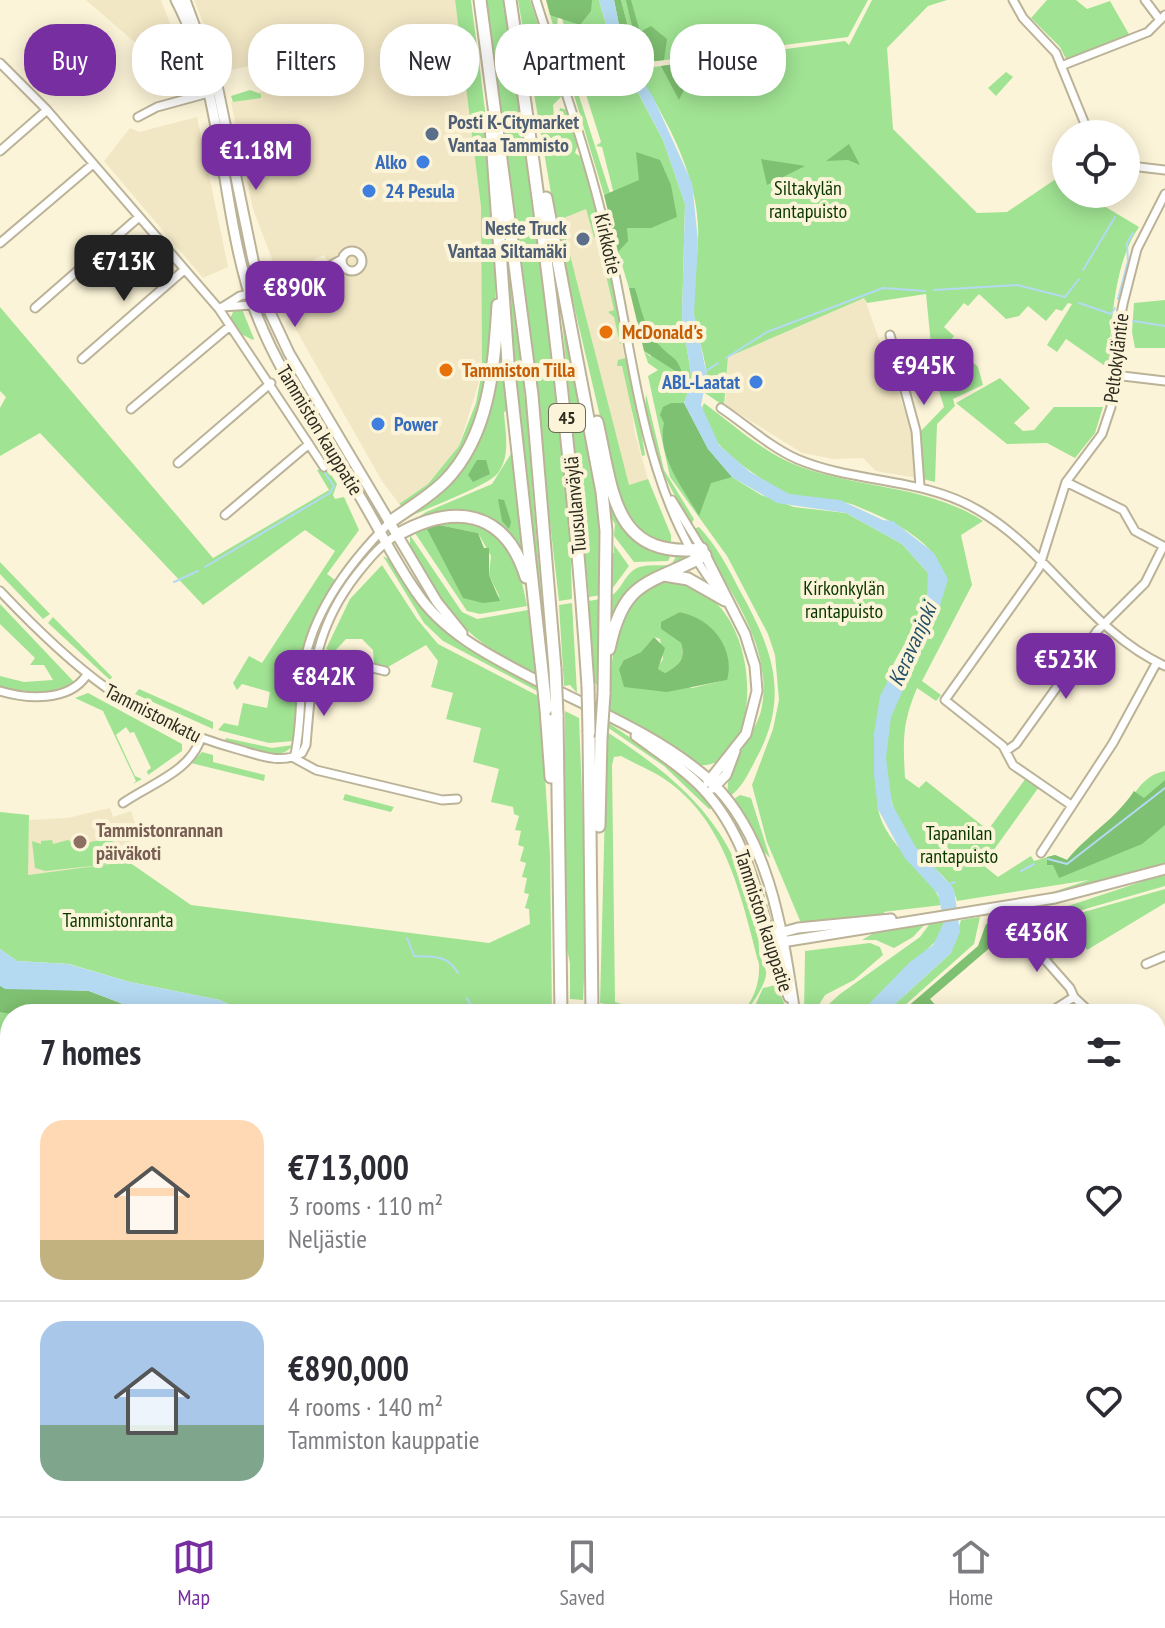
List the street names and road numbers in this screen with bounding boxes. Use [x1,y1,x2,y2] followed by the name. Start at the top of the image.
[588,211,628,277] street label: Kirkkotie
[1098,312,1134,404] street label: Peltokyläntie
[271,360,369,500] street label: Tammiston kauppatie
[549,404,585,432] road number: 45
[558,455,592,555] street label: Tuusulanväylä
[100,678,206,748] street label: Tammistonkatu
[729,847,799,995] street label: Tammiston kauppatie

